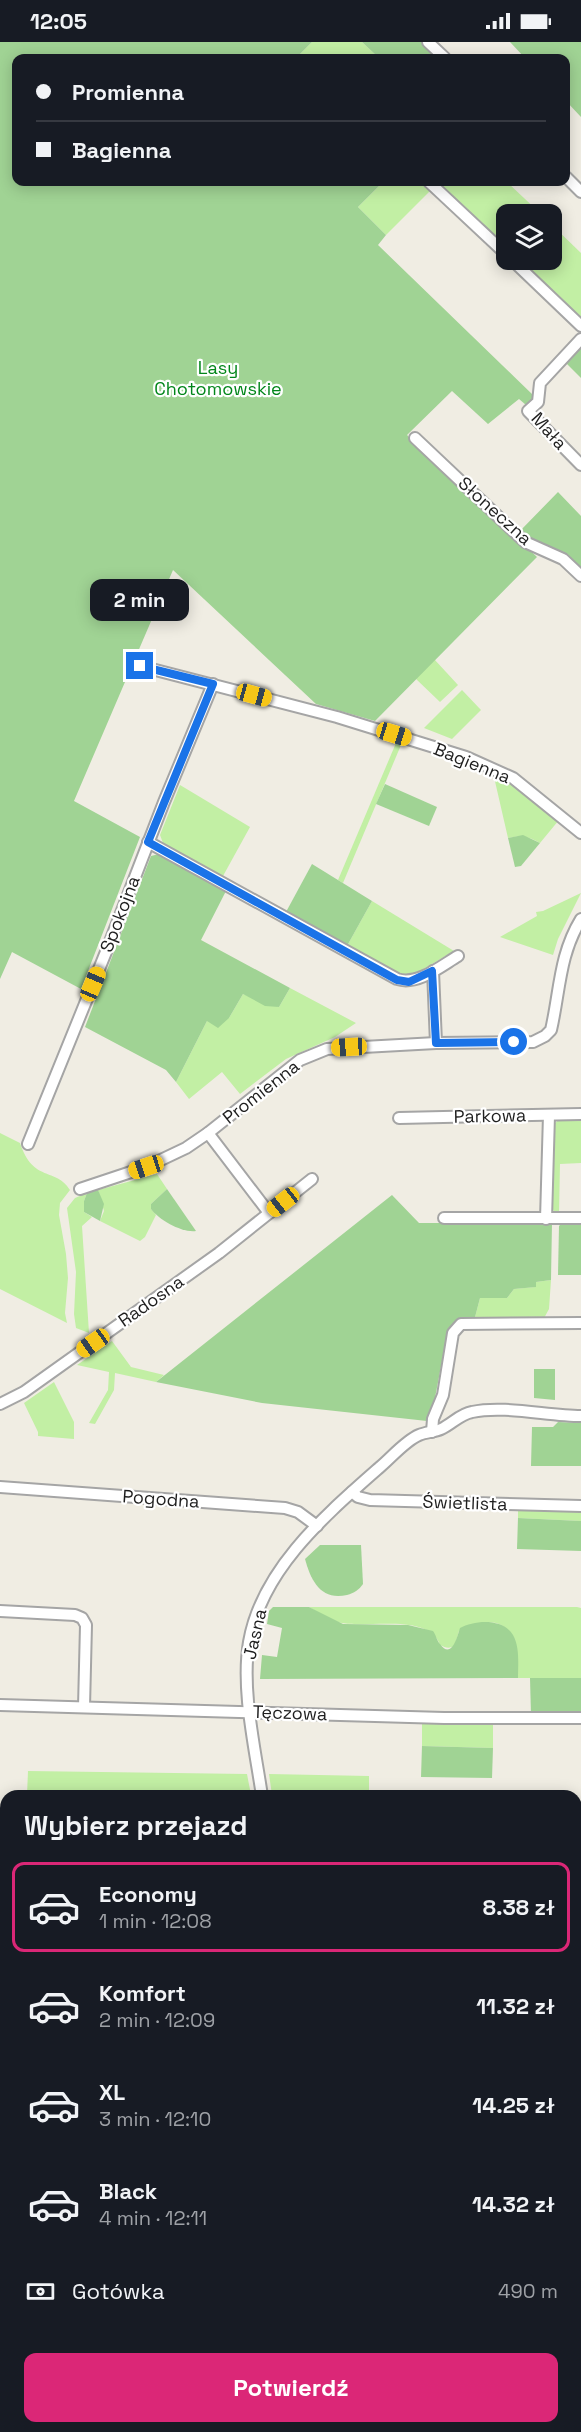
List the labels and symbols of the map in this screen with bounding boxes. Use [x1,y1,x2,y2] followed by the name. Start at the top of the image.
[154,356,282,400] park label: Lasy Chotomowskie
[527,407,572,454] street label: Mała
[454,471,537,550] street label: Słoneczna
[90,579,190,621] callout: 2 min
[126,652,153,679] route end
[234,682,274,708] car
[374,720,414,748] car
[430,737,514,788] street label: Bagienna
[94,872,145,955] street label: Spokojna
[78,964,108,1004] car
[500,1028,527,1055] route start
[331,1037,367,1057] car
[218,1054,304,1129] street label: Promienna
[454,1103,526,1128] street label: Parkowa
[126,1153,166,1181] car
[263,1184,303,1220] car
[113,1270,188,1332] street label: Radosna
[73,1325,113,1361] car
[122,1484,200,1513] street label: Pogodna
[422,1490,508,1515] street label: Świetlista
[238,1606,271,1662] street label: Jasna
[252,1700,328,1725] street label: Tęczowa

